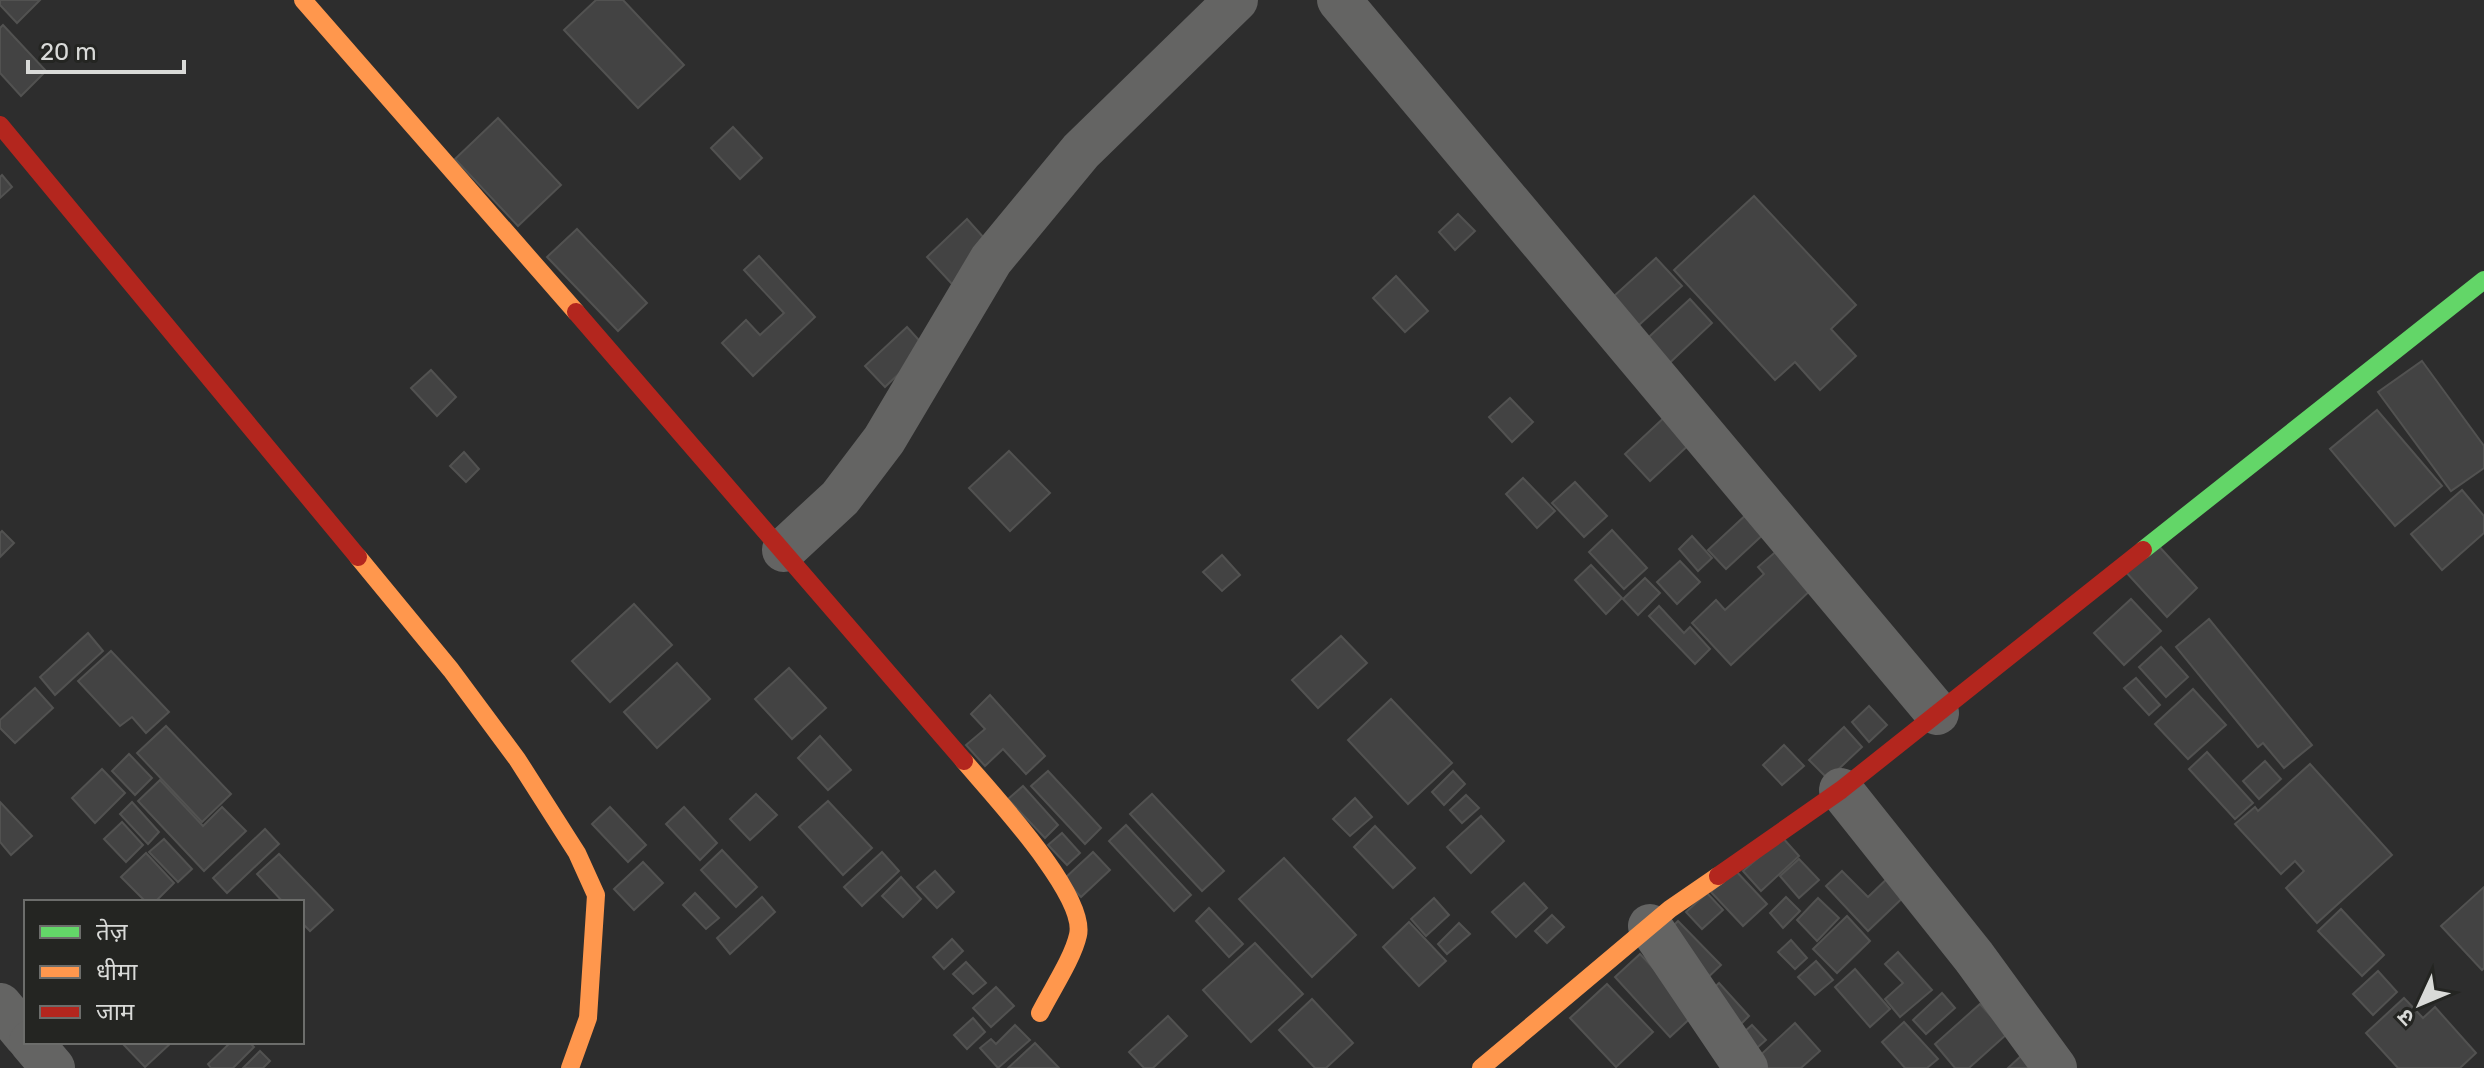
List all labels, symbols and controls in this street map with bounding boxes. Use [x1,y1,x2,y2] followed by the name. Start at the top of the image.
[28,24,184,74] scale bar
[40,38,97,66] text: 20 m
[24,900,304,1044] legend
[96,918,129,946] text: तेज़
[96,958,138,986] text: धीमा
[2380,964,2460,1044] north arrow
[96,998,135,1026] text: जाम
[2391,1003,2420,1032] text: उ

